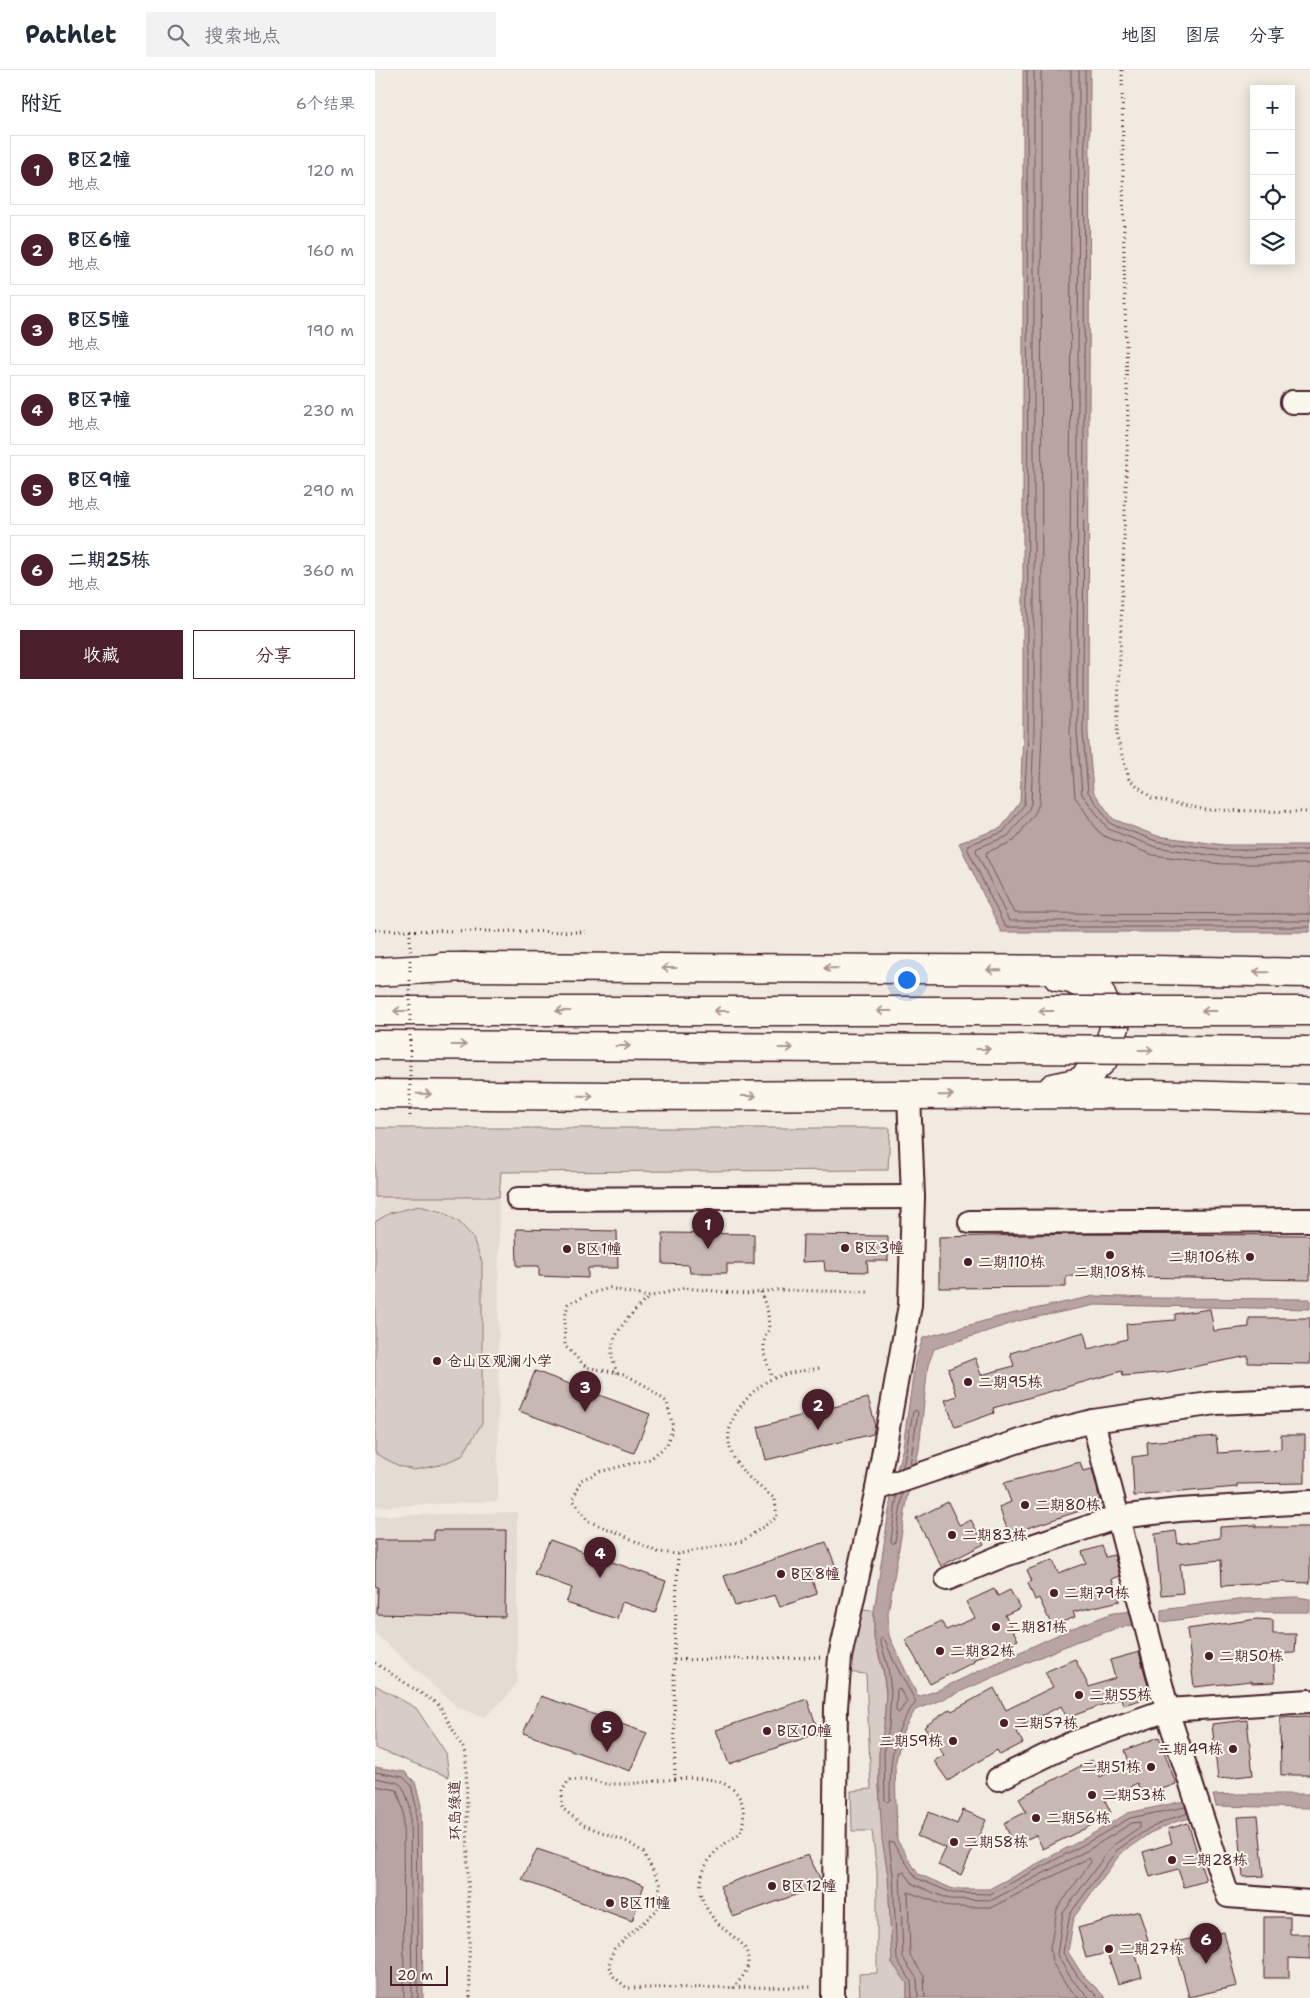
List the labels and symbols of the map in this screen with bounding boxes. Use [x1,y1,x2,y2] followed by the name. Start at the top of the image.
[661,963,678,973] one-way arrow
[824,963,840,973] one-way arrow
[986,965,1002,975] one-way arrow
[894,967,920,993] your location
[1254,967,1270,977] one-way arrow
[393,1006,410,1016] one-way arrow
[556,1006,572,1016] one-way arrow
[714,1006,730,1016] one-way arrow
[876,1006,892,1016] one-way arrow
[1039,1006,1055,1016] one-way arrow
[1201,1006,1218,1016] one-way arrow
[450,1040,466,1050] one-way arrow
[615,1041,631,1051] one-way arrow
[778,1043,794,1053] one-way arrow
[975,1044,991,1054] one-way arrow
[1138,1045,1154,1055] one-way arrow
[415,1090,431,1099] one-way arrow
[938,1090,954,1100] one-way arrow
[578,1091,594,1101] one-way arrow
[740,1091,756,1101] one-way arrow
[692,1208,724,1249] pin: 1
[855,1238,904,1258] place label: B区3幢
[577,1239,622,1259] place label: B区1幢
[839,1242,851,1254] marker: B区3幢
[561,1243,573,1255] marker: B区1幢
[1168,1247,1240,1267] place label: 二期106栋
[1104,1249,1116,1261] marker: 二期108栋
[1244,1251,1256,1263] marker: 二期106栋
[978,1252,1045,1272] place label: 二期110栋
[962,1256,974,1268] marker: 二期110栋
[1074,1262,1146,1282] place label: 二期108栋
[447,1351,552,1371] place label: 仓山区观澜小学
[431,1355,443,1367] marker: 仓山区观澜小学
[569,1371,601,1412] pin: 3
[978,1372,1042,1392] place label: 二期95栋
[962,1376,974,1388] marker: 二期95栋
[802,1389,834,1430] pin: 2
[1035,1495,1101,1515] place label: 二期80栋
[1019,1499,1031,1511] marker: 二期80栋
[962,1525,1027,1545] place label: 二期83栋
[946,1529,958,1541] marker: 二期83栋
[584,1537,616,1578] pin: 4
[791,1564,840,1584] place label: B区8幢
[775,1568,787,1580] marker: B区8幢
[1064,1583,1129,1603] place label: 二期79栋
[1048,1587,1060,1599] marker: 二期79栋
[1006,1617,1067,1637] place label: 二期81栋
[990,1621,1002,1633] marker: 二期81栋
[950,1641,1015,1661] place label: 二期82栋
[934,1645,946,1657] marker: 二期82栋
[1219,1646,1284,1666] place label: 二期50栋
[1203,1650,1215,1662] marker: 二期50栋
[1089,1685,1152,1705] place label: 二期55栋
[1073,1689,1085,1701] marker: 二期55栋
[591,1711,623,1752] pin: 5
[1014,1713,1078,1733] place label: 二期57栋
[998,1717,1010,1729] marker: 二期57栋
[777,1721,832,1741] place label: B区10幢
[761,1725,773,1737] marker: B区10幢
[879,1731,943,1751] place label: 二期59栋
[947,1735,959,1747] marker: 二期59栋
[1158,1739,1223,1759] place label: 二期49栋
[1227,1743,1239,1755] marker: 二期49栋
[1081,1757,1141,1777] place label: 二期51栋
[1145,1761,1157,1773] marker: 二期51栋
[444,1780,466,1840] street label: 环岛绿道
[1102,1785,1166,1805] place label: 二期53栋
[1086,1789,1098,1801] marker: 二期53栋
[1046,1808,1110,1828] place label: 二期56栋
[1030,1812,1042,1824] marker: 二期56栋
[964,1832,1028,1852] place label: 二期58栋
[948,1836,960,1848] marker: 二期58栋
[1182,1850,1248,1870] place label: 二期28栋
[1166,1854,1178,1866] marker: 二期28栋
[782,1876,837,1896] place label: B区12幢
[766,1880,778,1892] marker: B区12幢
[620,1893,671,1913] place label: B区11幢
[604,1897,616,1909] marker: B区11幢
[1190,1923,1222,1964] pin: 6
[1119,1939,1184,1959] place label: 二期27栋
[1103,1943,1115,1955] marker: 二期27栋
[390,1963,447,1986] scale bar

